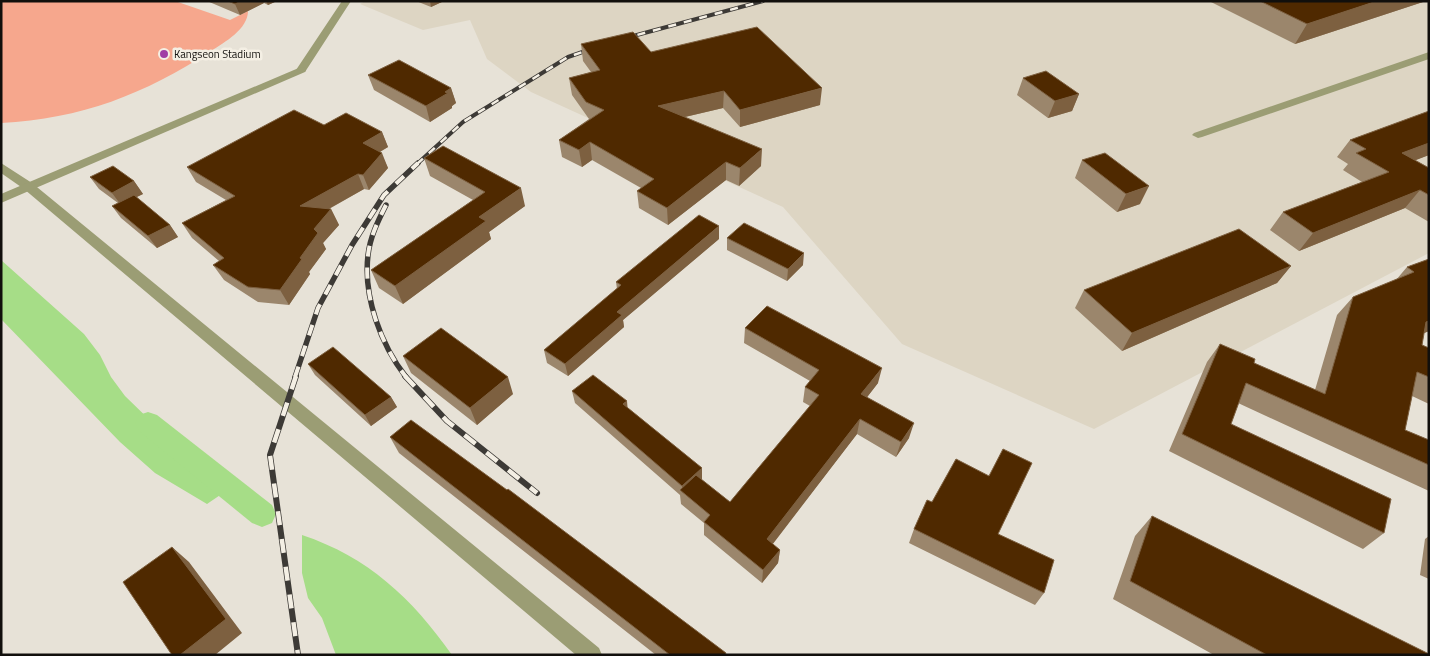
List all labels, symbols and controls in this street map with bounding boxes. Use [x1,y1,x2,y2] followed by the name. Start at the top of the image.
[174,46,261,62] place label: Kangseon Stadium
[158,48,170,60] marker: Kangseon Stadium

